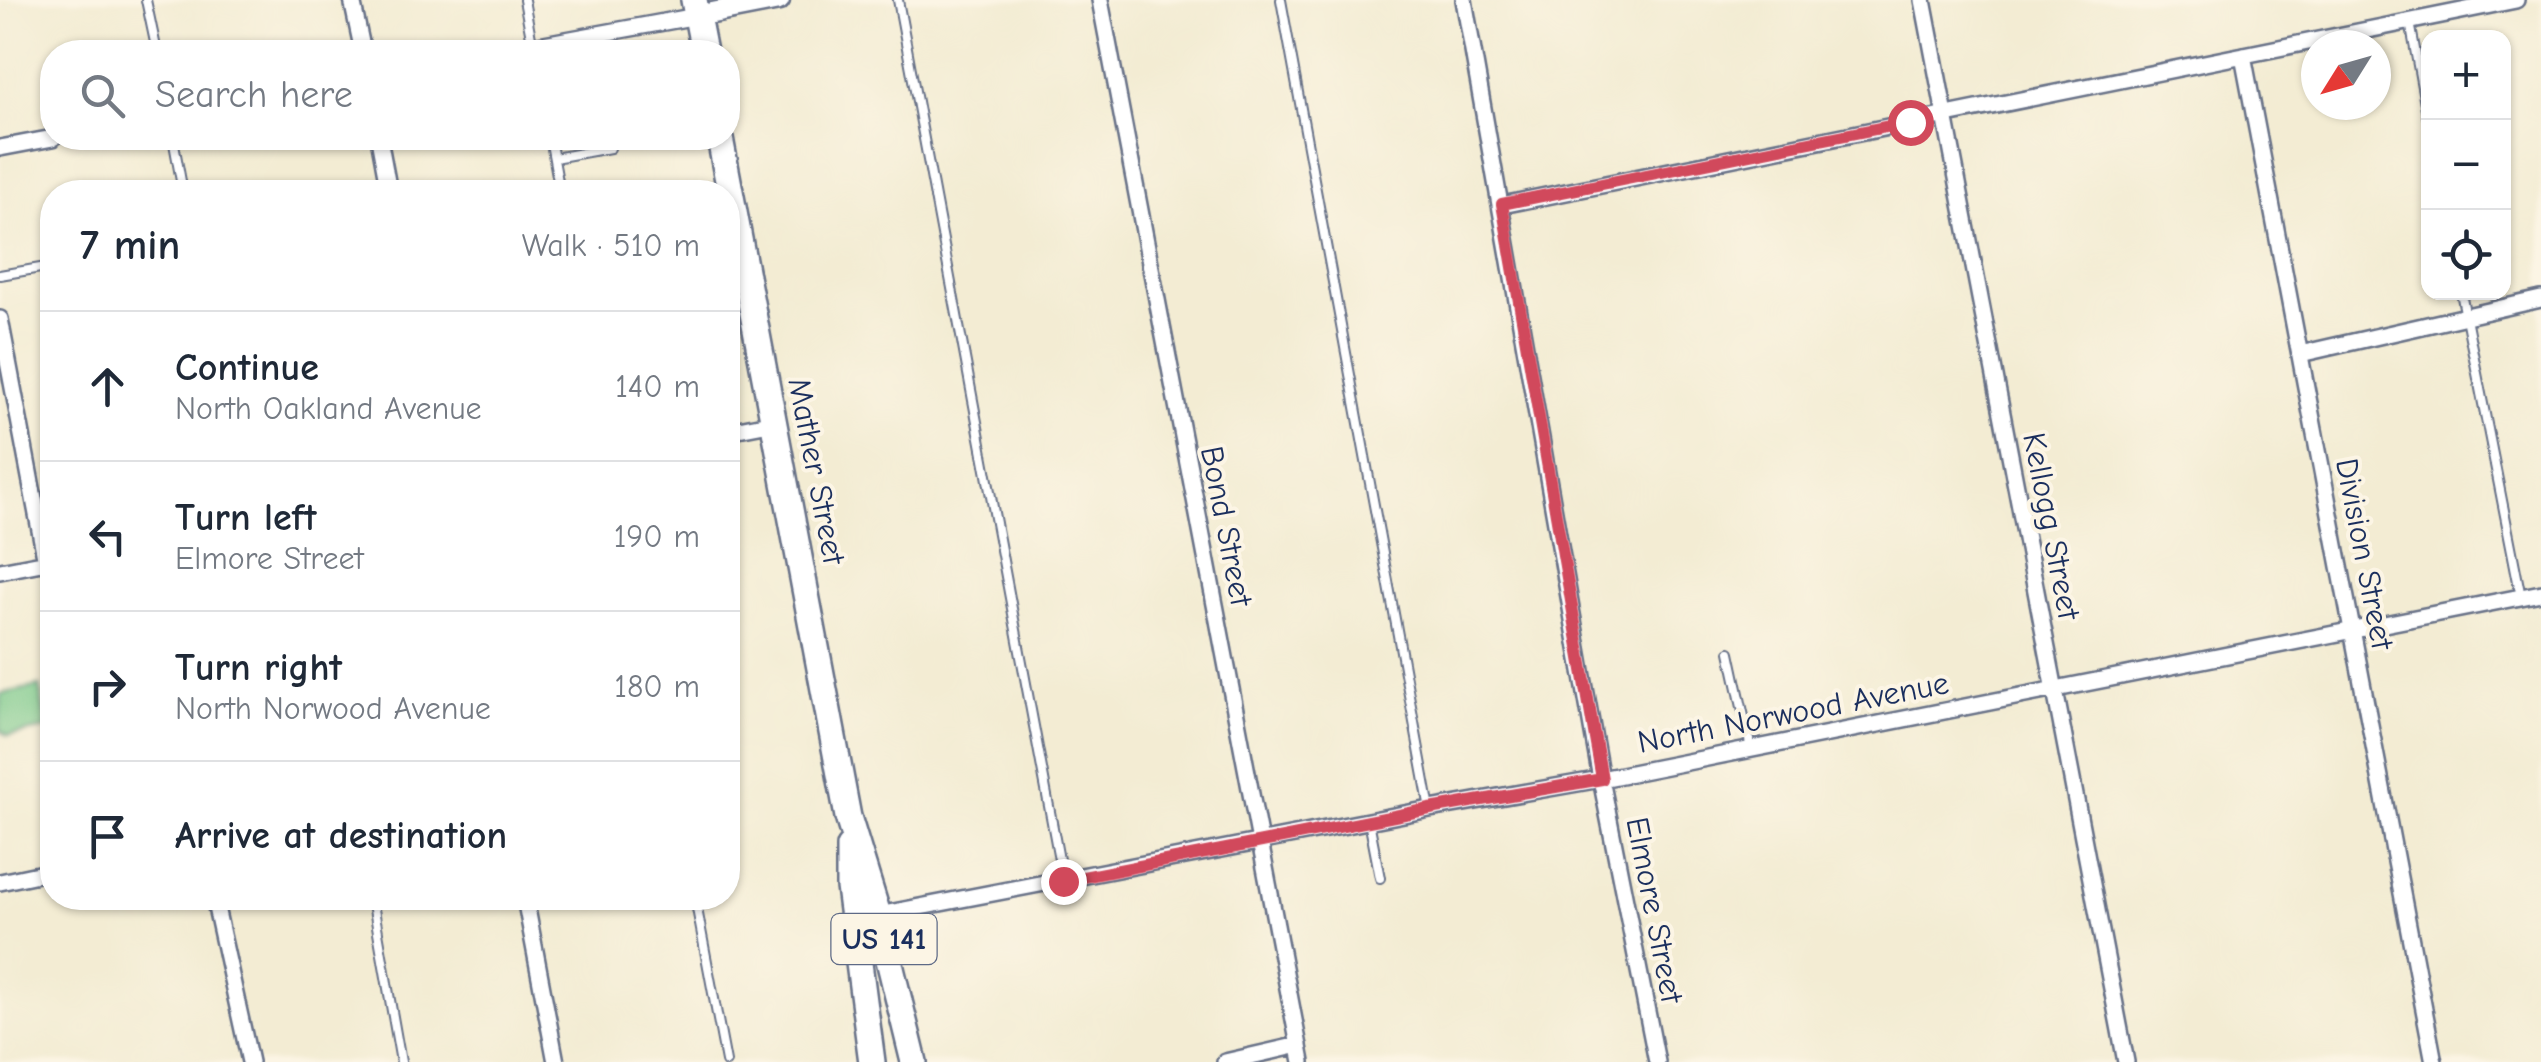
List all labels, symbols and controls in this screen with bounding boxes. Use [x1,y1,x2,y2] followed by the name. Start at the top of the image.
[2301,30,2391,120] north arrow
[2421,30,2511,300] map controls
[2421,30,2511,120] button: +
[40,40,740,150] search box
[75,68,130,123] icon: search
[155,73,353,117] text: Search here
[1888,100,1934,146] route start
[2421,120,2511,210] button: −
[2421,210,2511,300] button: locate
[80,221,180,270] text: 7 min
[522,227,700,264] text: Walk · 510 m
[175,346,319,390] text: Continue
[80,359,135,414] icon: ahead
[615,368,700,405] text: 140 m
[780,375,853,568] street label: Mather Street
[175,390,482,427] text: North Oakland Avenue
[2015,429,2088,624] street label: Kellogg Street
[1193,443,1260,610] street label: Bond Street
[2328,455,2401,654] street label: Division Street
[175,496,316,540] text: Turn left
[80,509,135,564] icon: left
[614,518,700,555] text: 190 m
[175,540,364,577] text: Elmore Street
[175,646,342,690] text: Turn right
[80,659,135,714] icon: right
[1635,664,1952,761] street label: North Norwood Avenue
[614,668,700,705] text: 180 m
[175,690,491,727] text: North Norwood Avenue
[80,809,135,864] icon: arrive
[175,814,507,858] text: Arrive at destination
[1618,814,1691,1007] street label: Elmore Street
[1041,859,1087,905] route end
[832,914,936,964] road number: US 141

